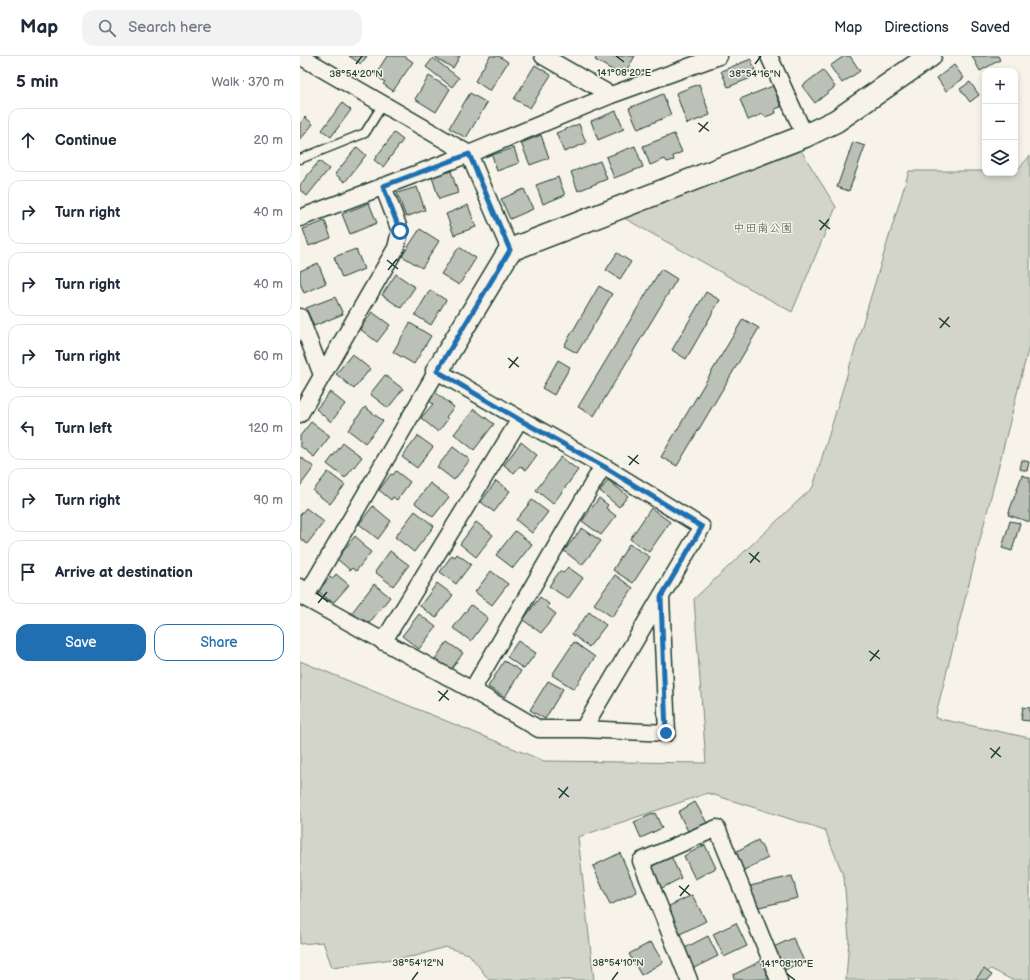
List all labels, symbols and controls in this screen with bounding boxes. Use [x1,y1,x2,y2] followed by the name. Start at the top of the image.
[82,10,362,46] search box
[20,16,58,39] text: Map
[96,17,118,39] icon: search
[128,18,211,37] text: Search here
[834,19,862,36] text: Map
[884,19,949,36] text: Directions
[971,19,1010,36] text: Saved
[597,67,652,79] text: 141°08'20"E
[329,68,383,80] text: 38°54'20"N
[729,68,781,80] text: 38°54'16"N
[982,68,1018,176] map controls
[982,68,1018,104] button: +
[16,72,59,92] text: 5 min
[211,74,284,90] text: Walk · 370 m
[982,104,1018,140] button: −
[17,129,39,151] icon: ahead
[55,131,117,150] text: Continue
[253,132,283,148] text: 20 m
[982,140,1018,176] button: layers
[17,201,39,223] icon: right
[55,203,120,222] text: Turn right
[253,204,283,220] text: 40 m
[733,221,793,236] park label: 中田南公園
[391,222,409,240] route start
[17,273,39,295] icon: right
[55,275,120,294] text: Turn right
[253,276,283,292] text: 40 m
[17,345,39,367] icon: right
[55,347,120,366] text: Turn right
[253,348,283,364] text: 60 m
[17,417,39,439] icon: left
[55,419,112,438] text: Turn left
[248,420,283,436] text: 120 m
[17,489,39,511] icon: right
[55,491,120,510] text: Turn right
[254,492,283,508] text: 90 m
[17,561,39,583] icon: arrive
[55,563,193,582] text: Arrive at destination
[16,624,146,661] button: Save
[154,624,284,661] button: Share
[657,724,675,742] route end
[392,957,444,969] text: 38°54'12"N
[592,957,644,969] text: 38°54'10"N
[761,958,814,970] text: 141°08'10"E

